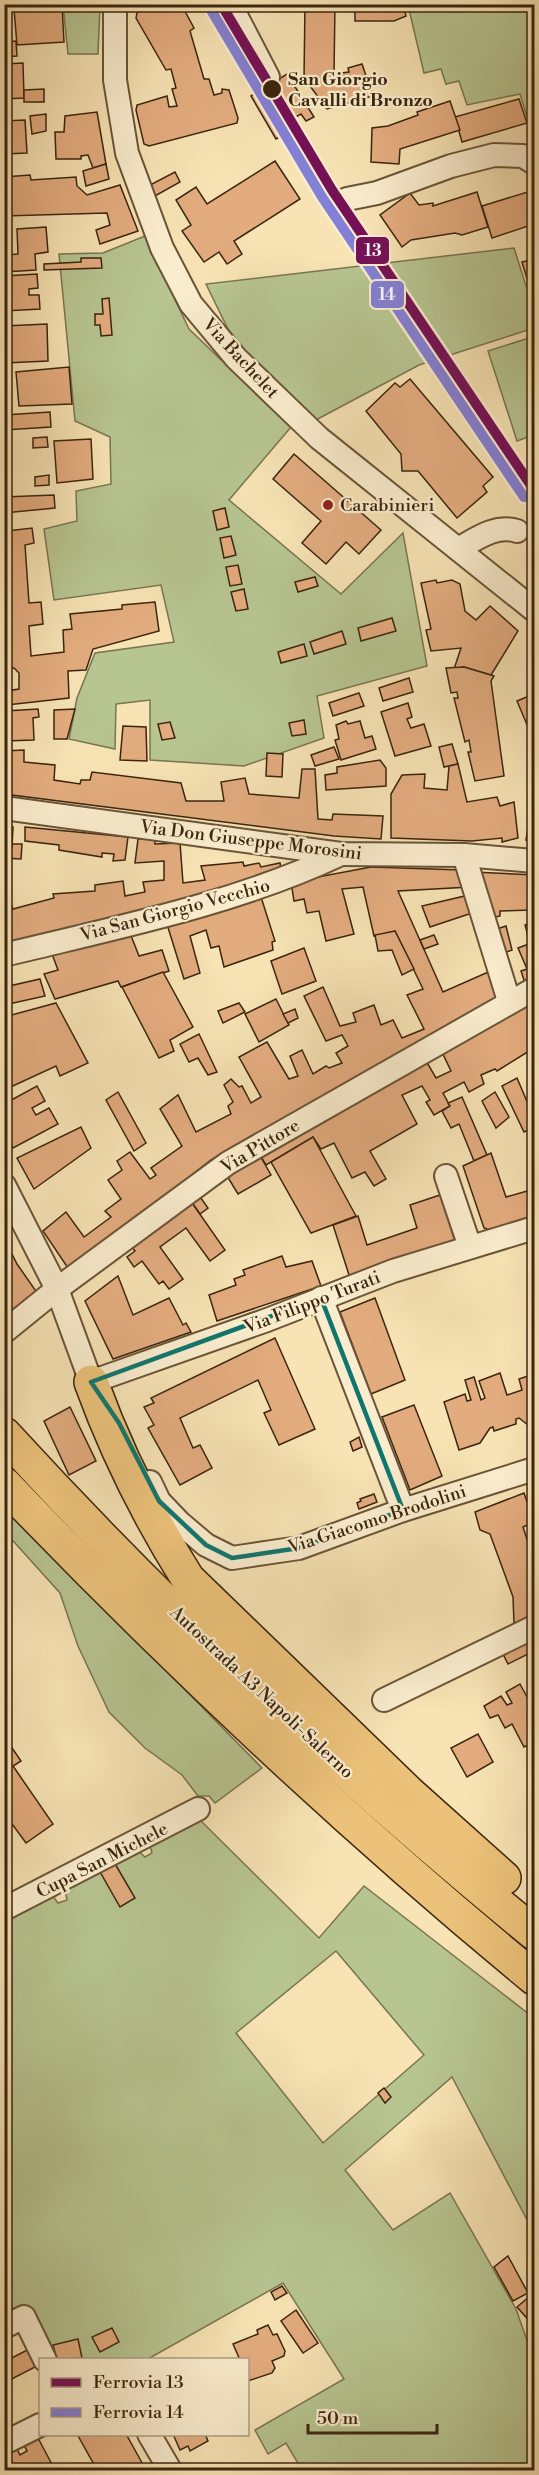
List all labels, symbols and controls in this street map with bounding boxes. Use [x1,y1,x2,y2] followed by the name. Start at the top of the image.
[288,68,433,112] place label: San Giorgio Cavalli di Bronzo
[261,78,283,100] marker: San Giorgio Cavalli di Bronzo
[355,236,390,265] line badge: 13
[364,241,382,261] text: 13
[370,280,405,309] line badge: 14
[378,285,396,305] text: 14
[197,312,284,404] street label: Via Bachelet
[340,494,434,517] place label: Carabinieri
[321,498,335,512] marker: Carabinieri
[138,815,363,866] street label: Via Don Giuseppe Morosini
[77,874,273,947] street label: Via San Giorgio Vecchio
[216,1114,304,1179] street label: Via Pittore
[240,1266,384,1339] street label: Via Filippo Turati
[284,1480,469,1560] street label: Via Giacomo Brodolini
[164,1600,358,1784] street label: Autostrada A3 Napoli-Salerno
[33,1817,172,1904] street label: Cupa San Michele
[39,2358,249,2436] legend
[93,2371,184,2394] text: Ferrovia 13
[308,2397,437,2435] scale bar
[93,2401,184,2424] text: Ferrovia 14
[317,2407,359,2430] text: 50 m

